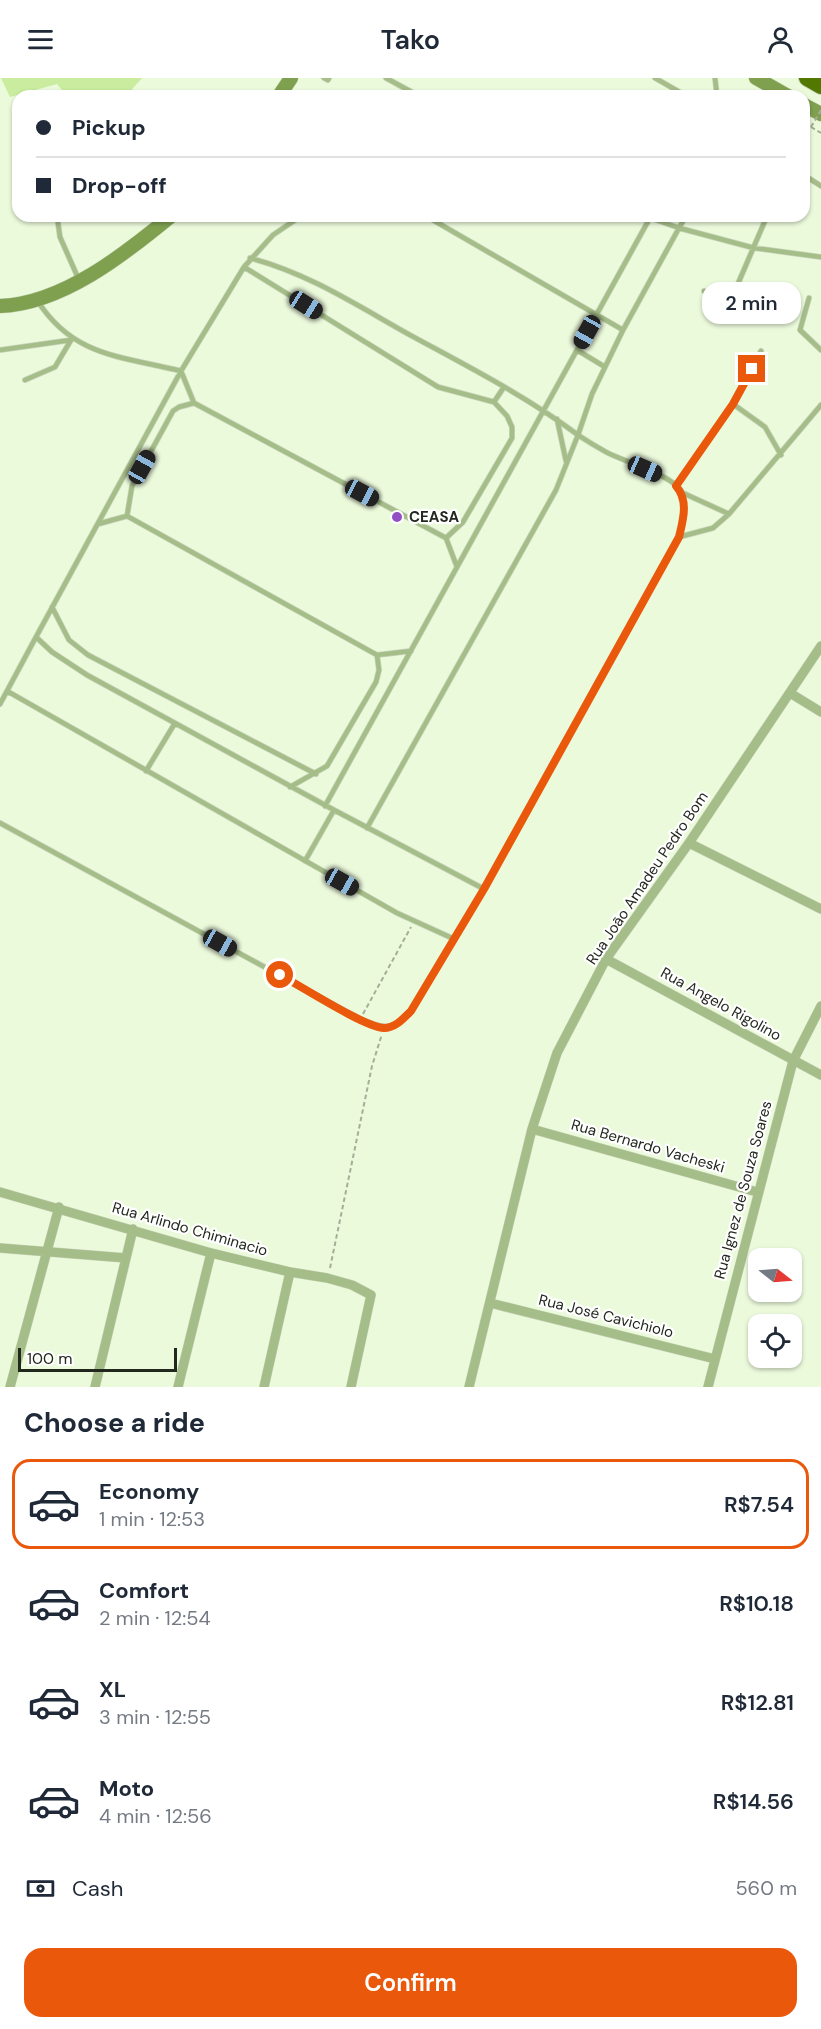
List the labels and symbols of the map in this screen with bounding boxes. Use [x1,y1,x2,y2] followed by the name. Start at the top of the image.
[702,282,801,324] callout: 2 min
[286,288,326,322] car
[570,312,604,352] car
[738,355,765,382] route end
[125,447,159,487] car
[625,453,665,485] car
[342,477,382,509] car
[409,507,460,527] place label: CEASA
[390,510,404,524] marker: CEASA
[581,788,713,968] street label: Rua João Amadeu Pedro Bom
[322,865,362,899] car
[200,926,240,960] car
[266,961,293,988] route start
[657,963,785,1046] street label: Rua Angelo Rigolino
[710,1099,776,1281] street label: Rua Ignez de Souza Soares
[569,1114,727,1178] street label: Rua Bernardo Vacheski
[110,1197,270,1261] street label: Rua Arlindo Chiminacio
[748,1248,802,1302] north arrow
[537,1290,676,1342] street label: Rua José Cavichiolo
[18,1345,177,1372] scale bar

